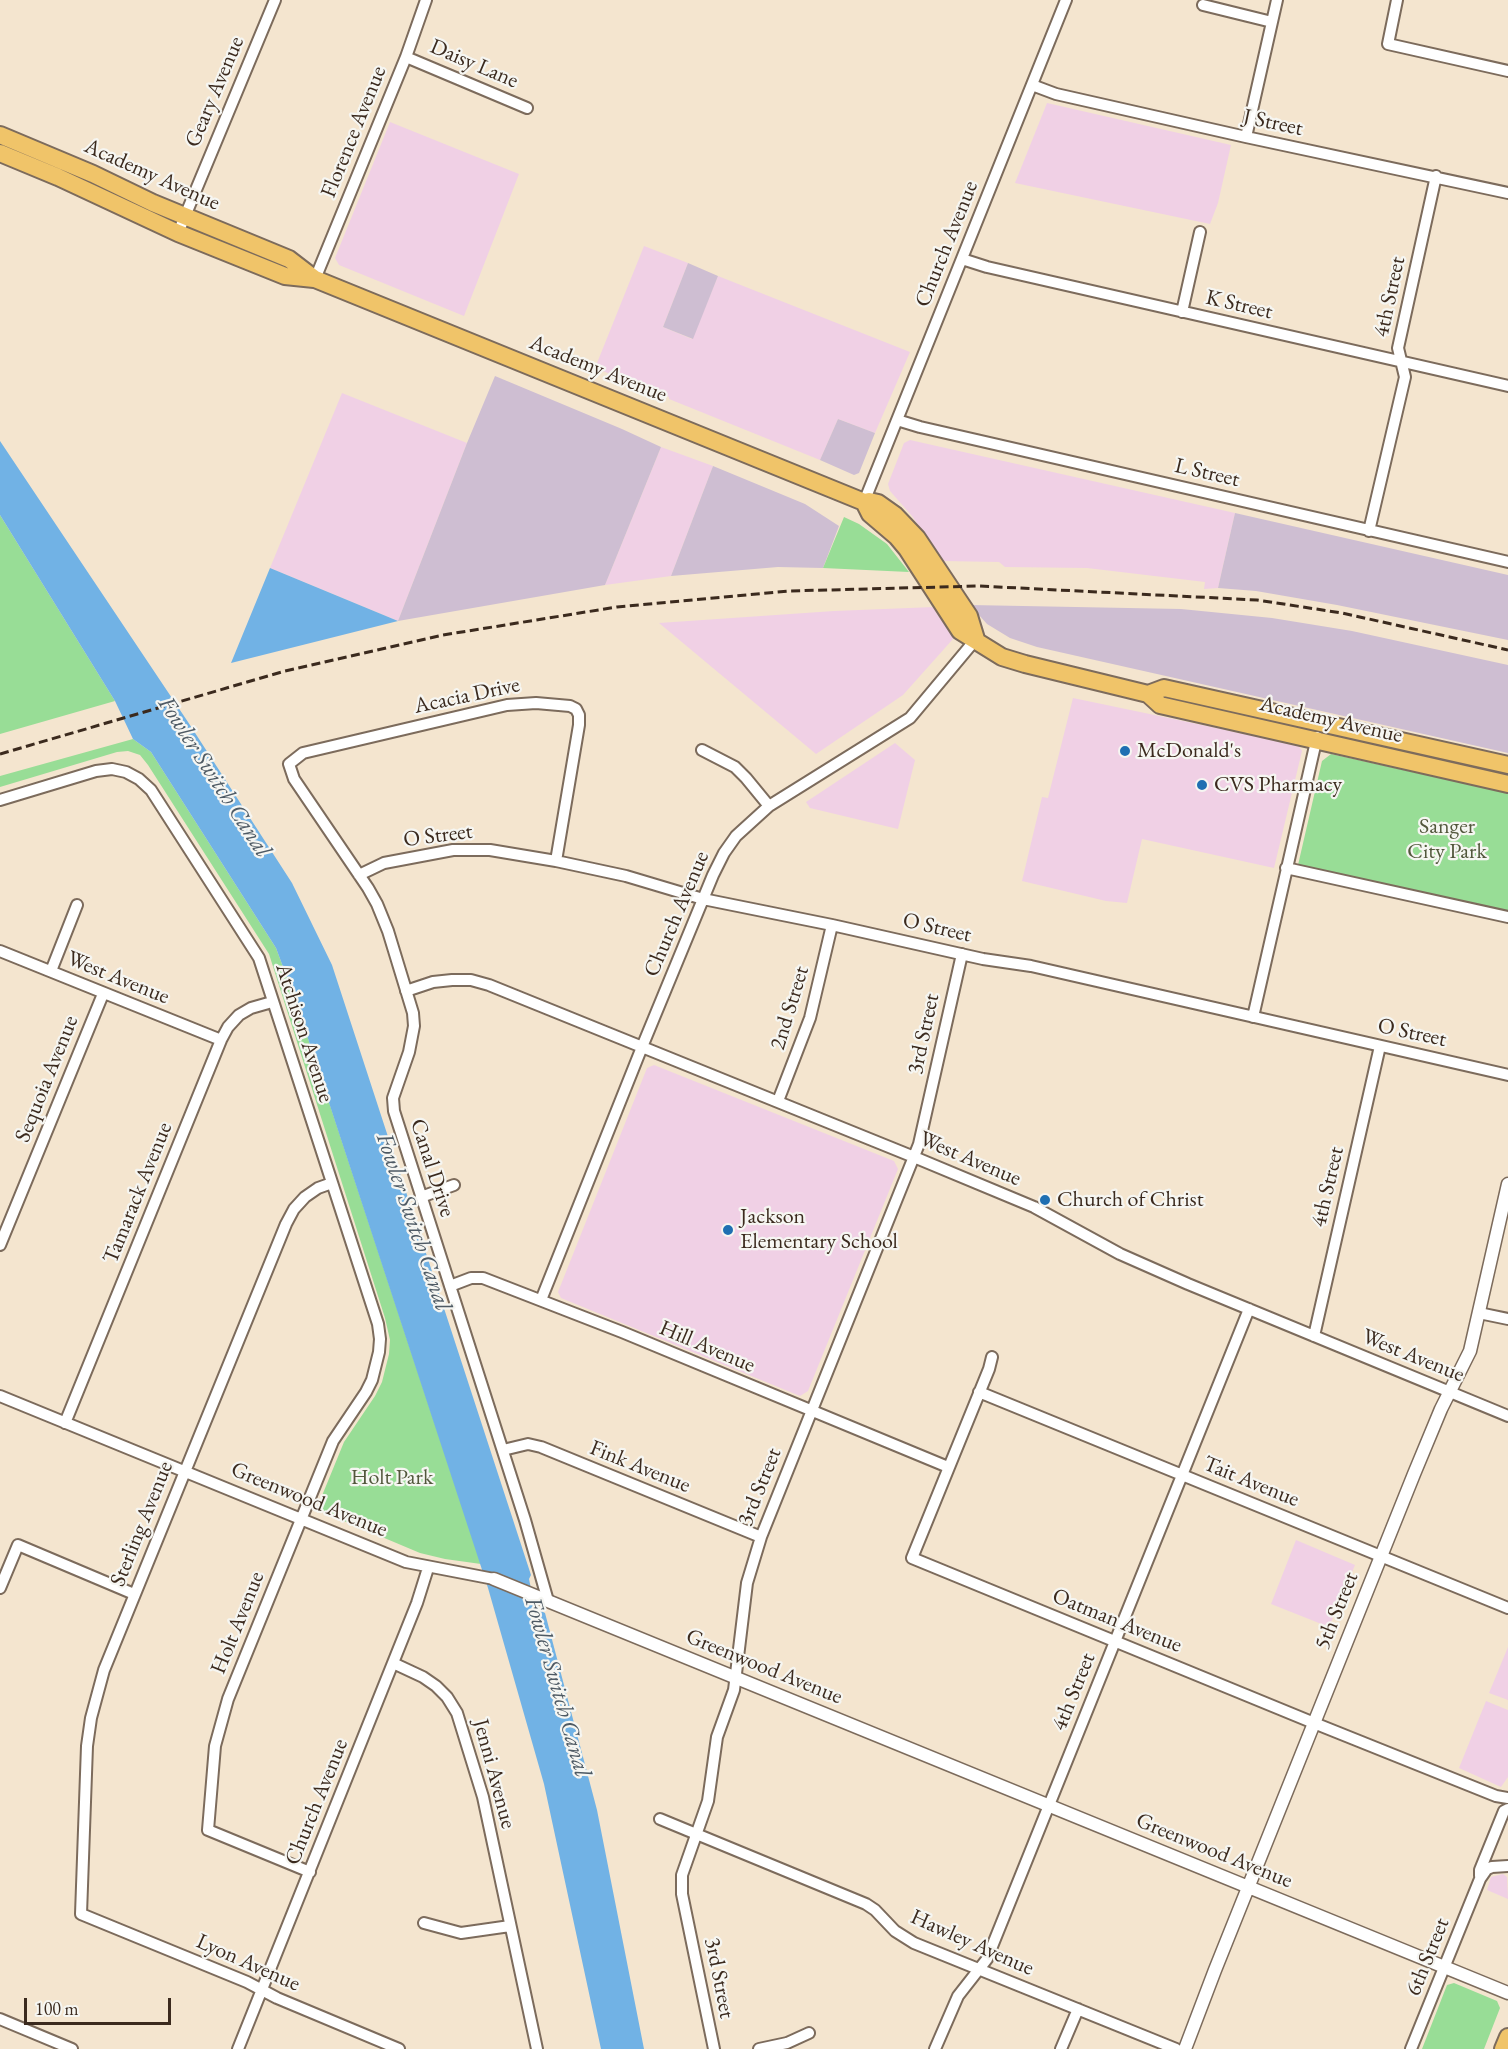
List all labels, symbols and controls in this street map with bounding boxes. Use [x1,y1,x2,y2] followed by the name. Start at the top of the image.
[180,33,250,151] street label: Geary Avenue
[426,34,522,94] street label: Daisy Lane
[316,62,392,202] street label: Florence Avenue
[1241,104,1305,142] street label: J Street
[80,133,224,217] street label: Academy Avenue
[910,177,984,311] street label: Church Avenue
[1369,254,1411,340] street label: 4th Street
[1203,285,1275,325] street label: K Street
[525,329,671,409] street label: Academy Avenue
[1172,453,1242,493] street label: L Street
[412,672,522,720] street label: Acacia Drive
[151,691,277,863] water label: Fowler Switch Canal
[1257,691,1405,749] street label: Academy Avenue
[1137,738,1241,764] place label: McDonald's
[1118,744,1132,758] marker: McDonald's
[1214,772,1342,798] place label: CVS Pharmacy
[1195,778,1209,792] marker: CVS Pharmacy
[1407,814,1487,866] park label: Sanger City Park
[402,819,474,853] street label: O Street
[639,847,715,981] street label: Church Avenue
[900,907,974,949] street label: O Street
[63,946,173,1010] street label: West Avenue
[269,960,339,1106] street label: Atchison Avenue
[765,963,815,1053] street label: 2nd Street
[903,991,945,1077] street label: 3rd Street
[10,1012,84,1146] street label: Sequoia Avenue
[1375,1013,1449,1053] street label: O Street
[404,1116,460,1220] street label: Canal Drive
[98,1118,178,1268] street label: Tamarack Avenue
[915,1126,1025,1192] street label: West Avenue
[369,1129,457,1315] water label: Fowler Switch Canal
[1306,1144,1350,1230] street label: 4th Street
[1057,1187,1204,1213] place label: Church of Christ
[1038,1193,1052,1207] marker: Church of Christ
[740,1204,898,1256] place label: Jackson Elementary School
[721,1223,735,1237] marker: Jackson Elementary School
[655,1315,759,1379] street label: Hill Avenue
[1358,1324,1468,1388] street label: West Avenue
[586,1435,694,1499] street label: Fink Avenue
[732,1444,788,1530] street label: 3rd Street
[1199,1451,1303,1513] street label: Tait Avenue
[227,1457,391,1543] street label: Greenwood Avenue
[105,1458,179,1590] street label: Sterling Avenue
[351,1465,433,1491] park label: Holt Park
[206,1568,270,1678] street label: Holt Avenue
[1309,1568,1365,1654] street label: 5th Street
[1048,1583,1186,1659] street label: Oatman Avenue
[517,1594,597,1780] water label: Fowler Switch Canal
[682,1624,846,1710] street label: Greenwood Avenue
[1046,1649,1102,1735] street label: 4th Street
[467,1716,521,1832] street label: Jenni Avenue
[280,1735,354,1869] street label: Church Avenue
[1132,1808,1296,1894] street label: Greenwood Avenue
[906,1904,1038,1982] street label: Hawley Avenue
[1400,1914,1456,2000] street label: 6th Street
[192,1928,304,1998] street label: Lyon Avenue
[698,1935,740,2021] street label: 3rd Street
[27,1986,174,2024] scale bar
[35,1997,79,2020] text: 100 m

